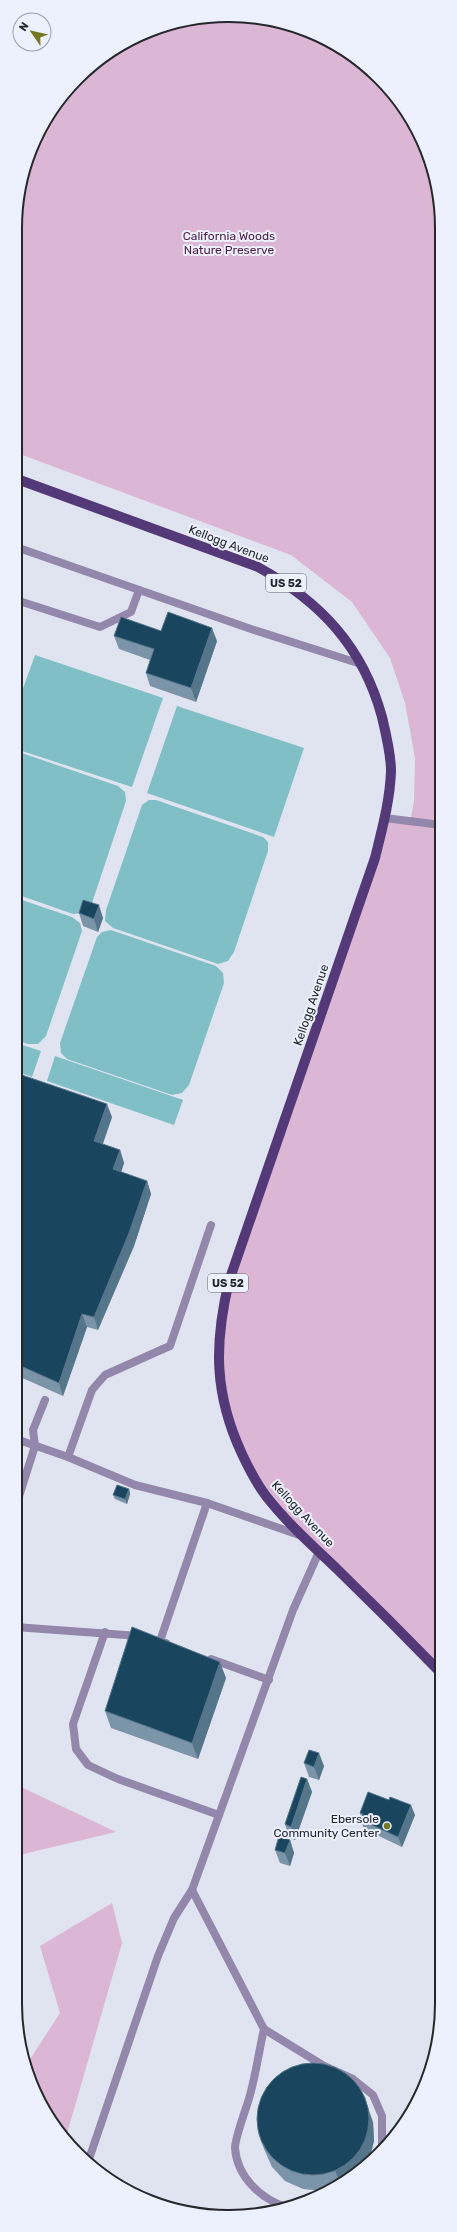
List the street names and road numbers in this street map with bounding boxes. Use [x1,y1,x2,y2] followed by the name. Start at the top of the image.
[187,522,272,566] street label: Kellogg Avenue
[266,574,306,592] road number: US 52
[290,962,332,1048] street label: Kellogg Avenue
[208,1274,248,1292] road number: US 52
[269,1478,337,1550] street label: Kellogg Avenue

